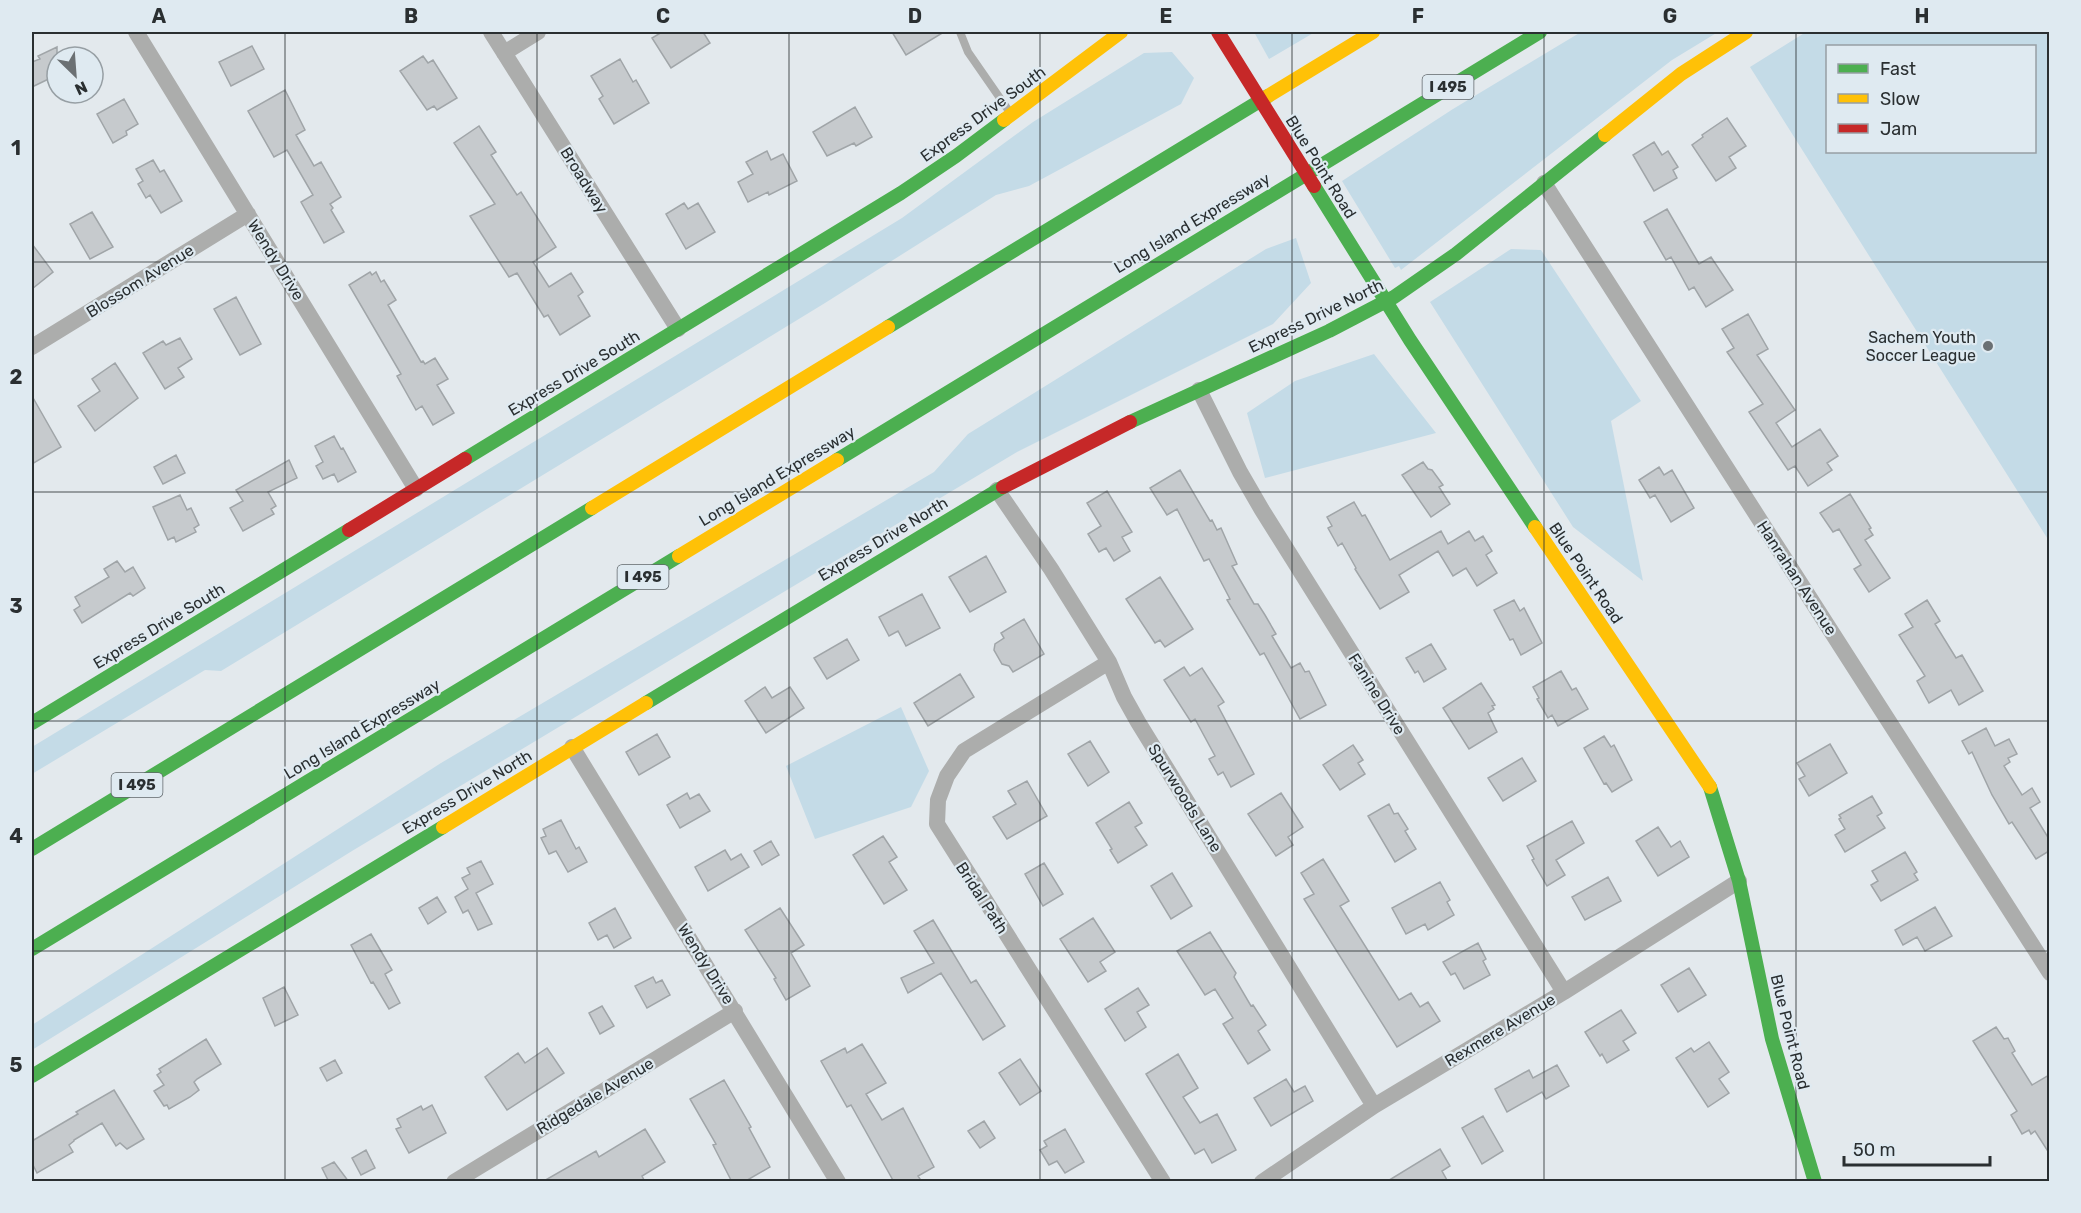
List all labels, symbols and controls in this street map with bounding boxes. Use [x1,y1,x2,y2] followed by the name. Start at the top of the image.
[152,4,167,28] text: A
[404,4,418,28] text: B
[656,4,670,28] text: C
[908,4,922,28] text: D
[1160,4,1172,28] text: E
[1412,4,1424,28] text: F
[1663,4,1677,28] text: G
[1915,4,1929,28] text: H
[45,45,105,105] north arrow
[1826,45,2036,153] legend
[1880,58,1916,80] text: Fast
[917,62,1049,166] street label: Express Drive South
[1422,75,1474,99] road number: I 495
[72,77,90,99] text: N
[1880,88,1920,110] text: Slow
[1282,112,1360,222] street label: Blue Point Road
[1880,118,1917,140] text: Jam
[11,136,21,160] text: 1
[556,143,612,217] street label: Broadway
[1111,169,1274,277] street label: Long Island Expressway
[244,216,308,304] street label: Wendy Drive
[83,240,197,322] street label: Blossom Avenue
[1245,275,1387,357] street label: Express Drive North
[505,326,643,420] street label: Express Drive South
[1866,328,1976,365] place label: Sachem Youth Soccer League
[1981,339,1995,353] marker: Sachem Youth Soccer League
[10,365,23,389] text: 2
[696,422,859,530] street label: Long Island Expressway
[815,493,951,585] street label: Express Drive North
[1753,517,1841,639] street label: Hanrahan Avenue
[1545,519,1627,627] street label: Blue Point Road
[618,565,668,589] road number: I 495
[90,579,228,673] street label: Express Drive South
[9,594,23,618] text: 3
[1344,650,1410,738] street label: Fanine Drive
[281,675,444,783] street label: Long Island Expressway
[1144,740,1226,856] street label: Spurwoods Lane
[399,746,535,838] street label: Express Drive North
[112,773,162,797] road number: I 495
[9,824,23,848] text: 4
[952,859,1012,937] street label: Bridal Path
[674,920,738,1008] street label: Wendy Drive
[1767,972,1813,1092] street label: Blue Point Road
[1441,990,1559,1070] street label: Rexmere Avenue
[10,1053,23,1077] text: 5
[533,1054,657,1138] street label: Ridgedale Avenue
[1844,1129,1990,1167] scale bar
[1853,1139,1896,1161] text: 50 m

